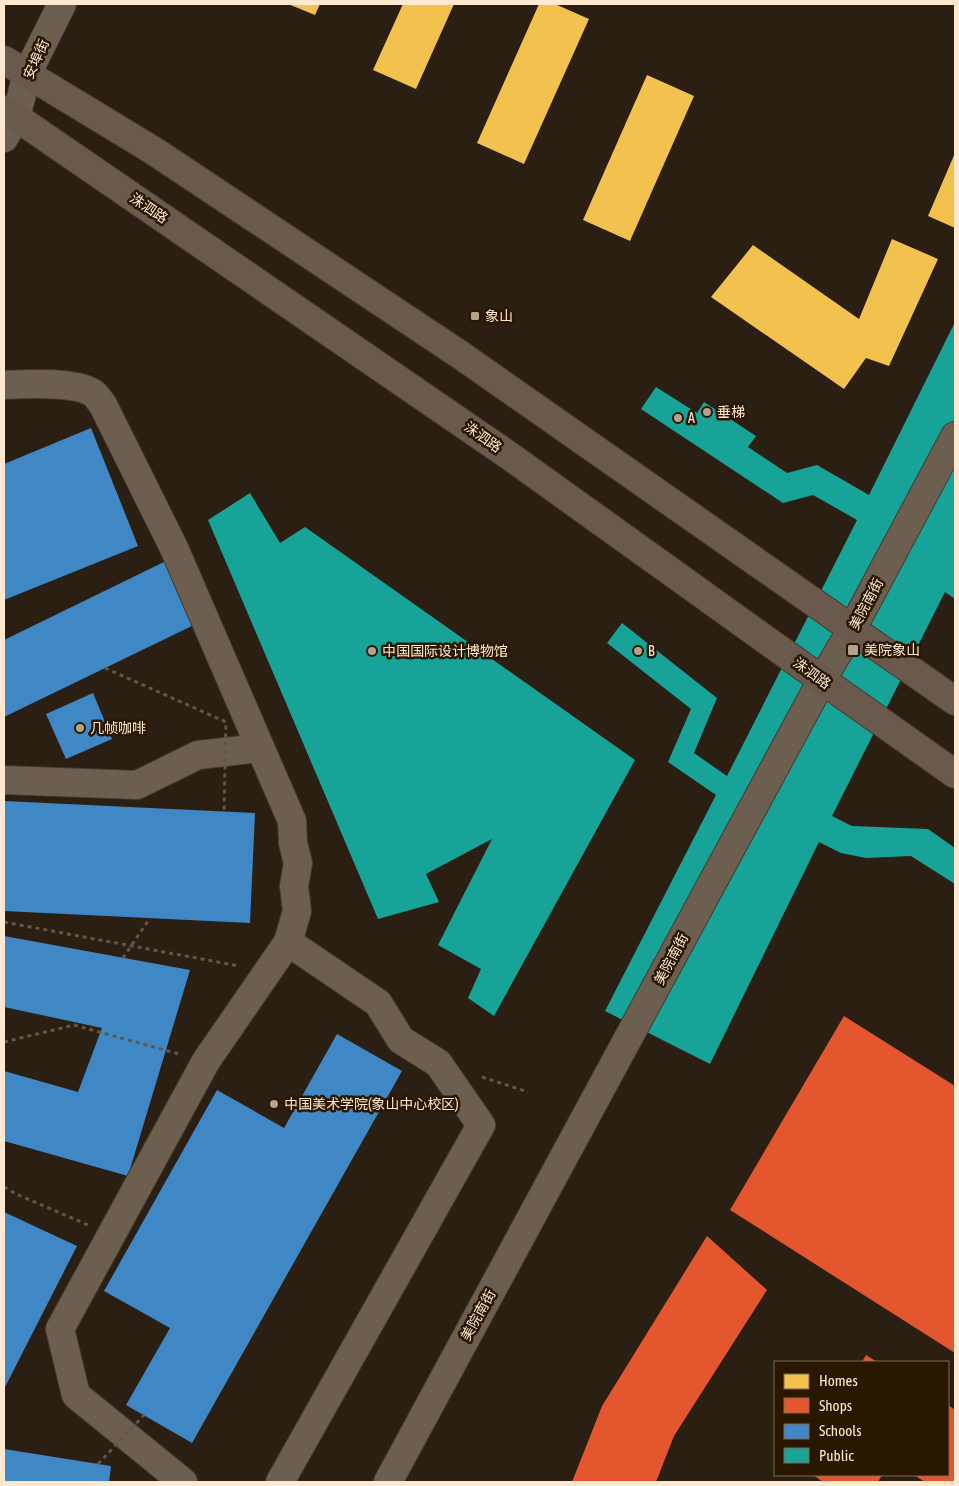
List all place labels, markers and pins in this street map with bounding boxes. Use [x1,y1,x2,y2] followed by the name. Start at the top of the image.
[485,308,513,324] place label: 象山
[469,310,481,322] marker: 象山
[717,404,745,420] place label: 垂梯
[701,406,713,418] marker: 垂梯
[688,410,695,426] place label: A
[672,412,684,424] marker: A
[864,642,920,658] place label: 美院象山
[382,643,508,659] place label: 中国国际设计博物馆
[648,643,655,659] place label: B
[846,643,860,657] marker: 美院象山
[366,645,378,657] marker: 中国国际设计博物馆
[632,645,644,657] marker: B
[90,720,146,736] place label: 几帧咖啡
[74,722,86,734] marker: 几帧咖啡
[284,1096,459,1112] place label: 中国美术学院(象山中心校区)
[268,1098,280,1110] marker: 中国美术学院(象山中心校区)

